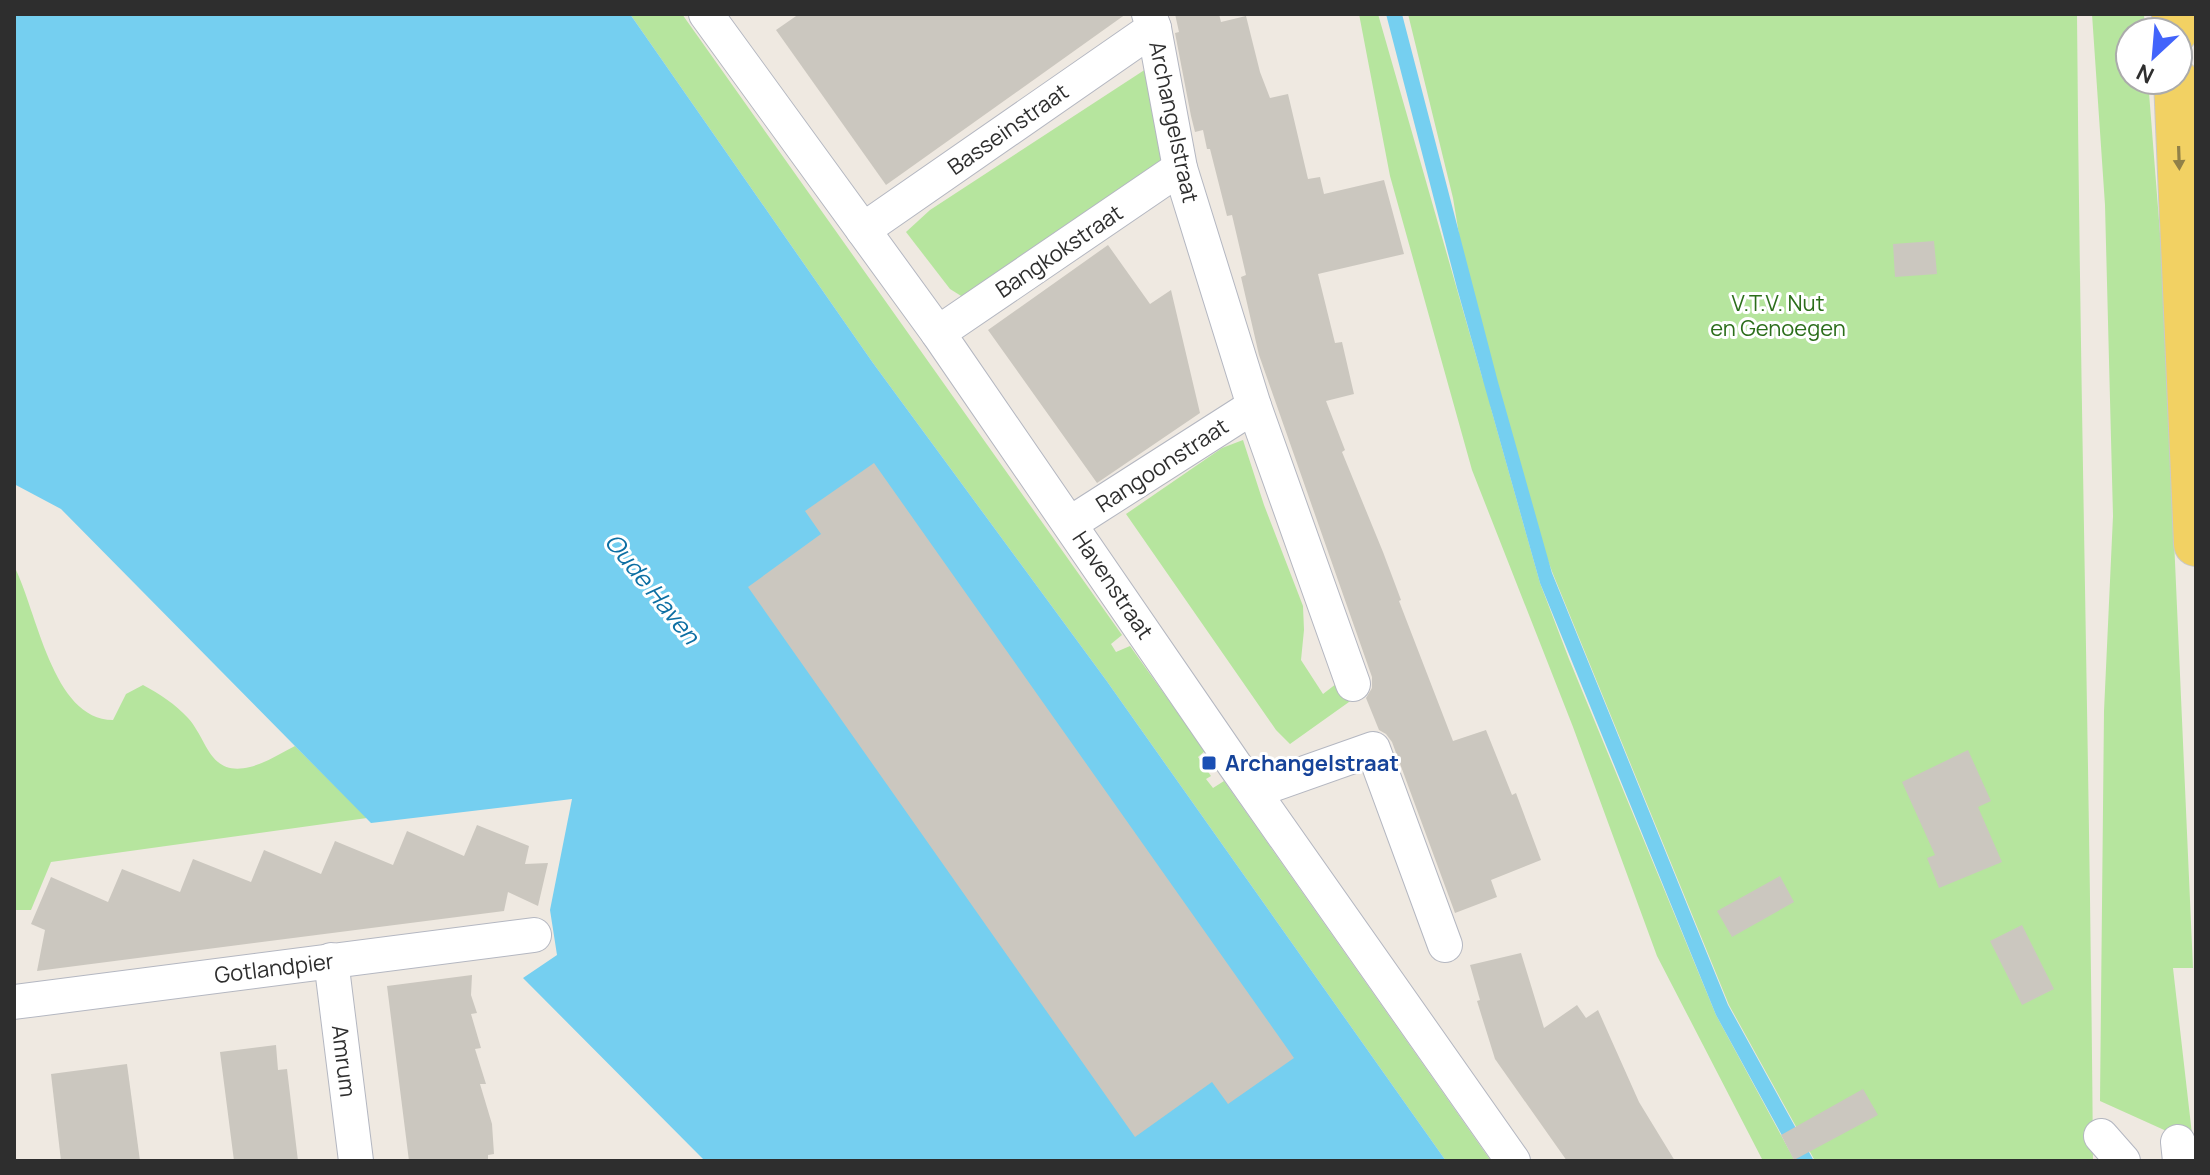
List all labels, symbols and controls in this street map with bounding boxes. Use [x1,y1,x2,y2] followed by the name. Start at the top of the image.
[2114,16,2194,96] north arrow
[1142,39,1206,206] street label: Archangelstraat
[2132,57,2159,91] text: N
[942,76,1074,182] street label: Basseinstraat
[2172,146,2185,171] one-way arrow
[990,197,1129,305] street label: Bangkokstraat
[1710,288,1846,343] park label: V.T.V. Nut en Genoegen
[1090,411,1234,519] street label: Rangoonstraat
[1066,525,1160,645] street label: Havenstraat
[598,526,708,651] water label: Oude Haven
[1225,748,1399,778] place label: Archangelstraat
[1200,754,1218,772] marker: Archangelstraat
[213,946,335,990] street label: Gotlandpier
[325,1023,363,1099] street label: Amrum

